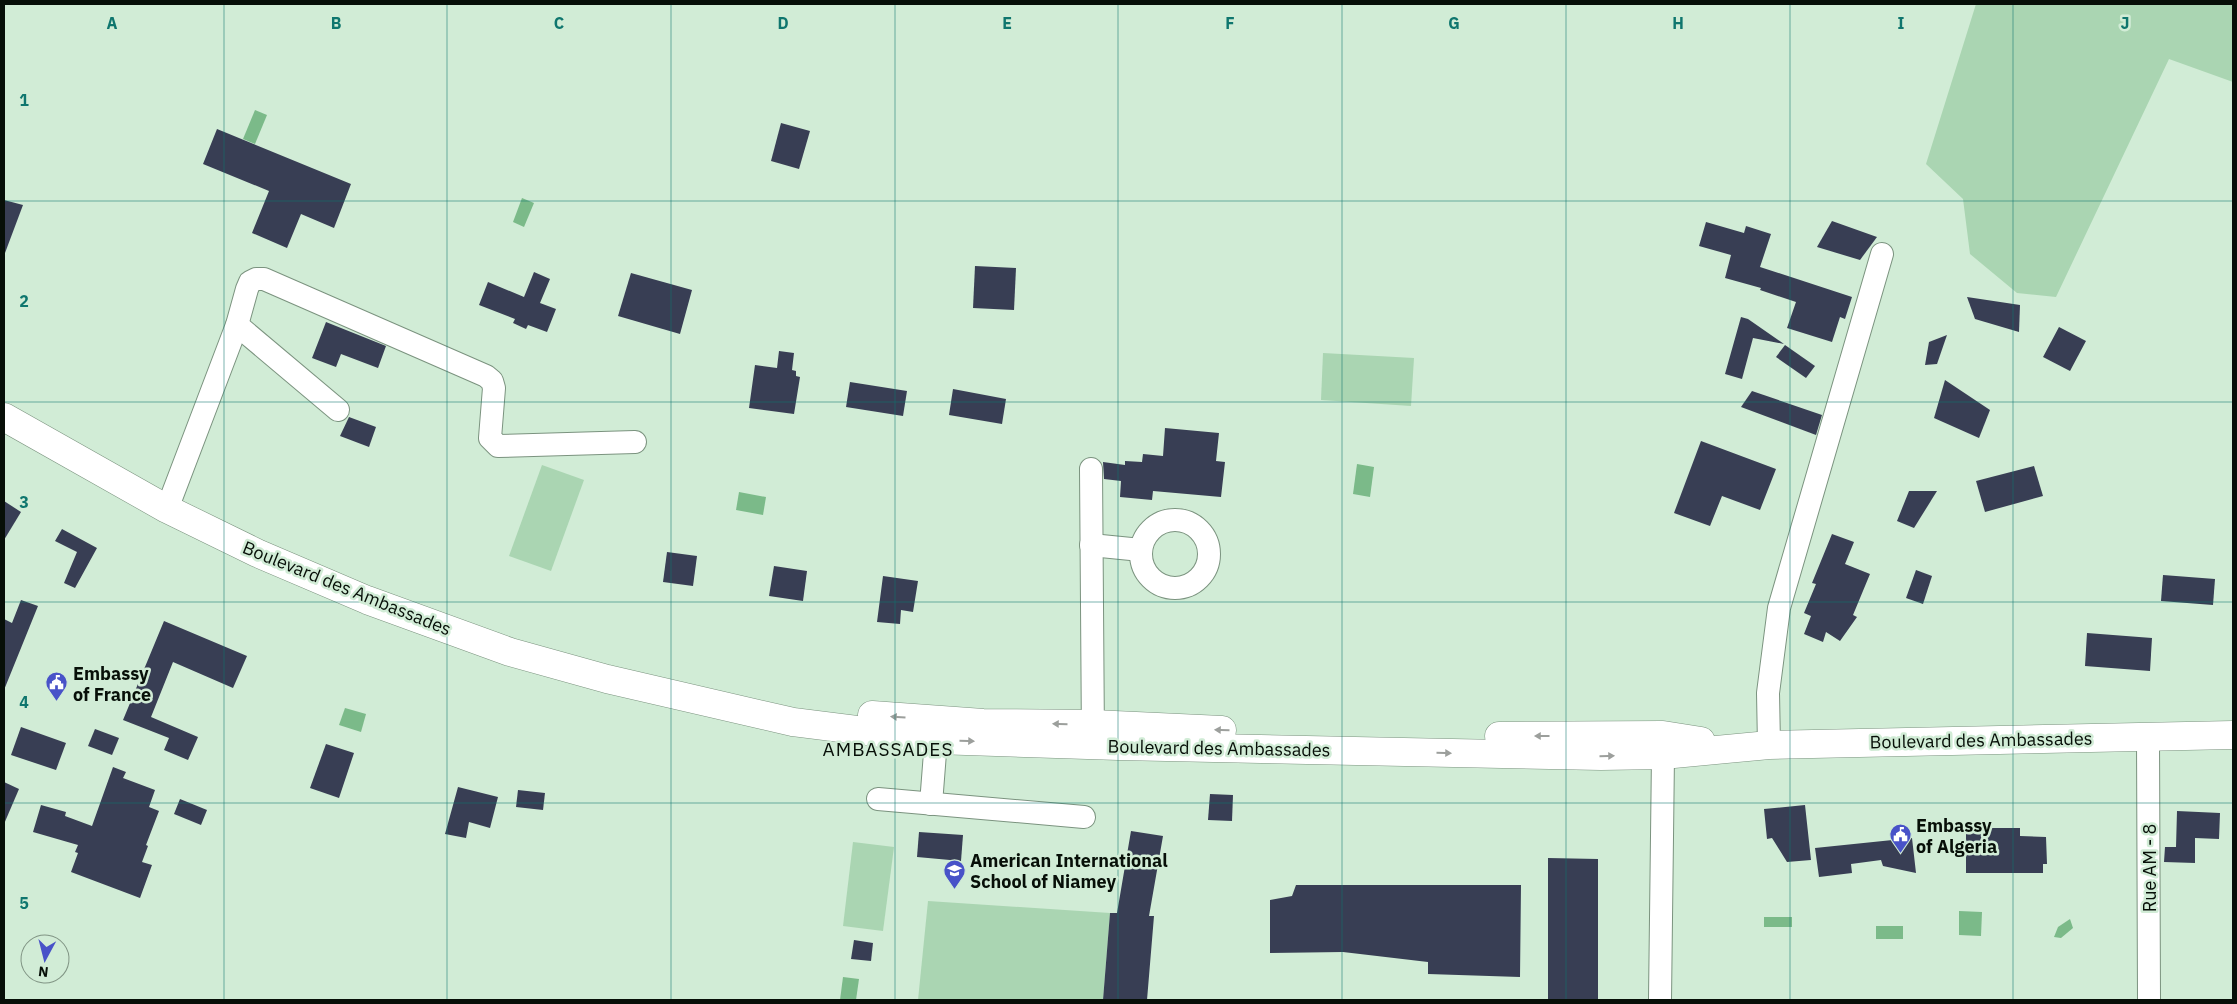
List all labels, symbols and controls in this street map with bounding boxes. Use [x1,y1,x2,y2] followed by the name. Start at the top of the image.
[107,13,118,33] text: A
[331,13,342,33] text: B
[554,13,564,33] text: C
[777,13,789,33] text: D
[1002,13,1012,33] text: E
[1225,13,1235,33] text: F
[1448,13,1460,33] text: G
[1672,13,1684,33] text: H
[1898,13,1905,33] text: I
[2121,13,2129,33] text: J
[19,90,29,110] text: 1
[19,291,29,311] text: 2
[19,492,29,512] text: 3
[239,536,455,640] street label: Boulevard des Ambassades
[73,662,151,706] place label: Embassy of France
[45,671,69,702] public building icon: Embassy of France
[19,692,29,712] text: 4
[889,712,905,720] one-way arrow
[1052,720,1068,728] one-way arrow
[1214,725,1230,733] one-way arrow
[1869,727,2093,753] street label: Boulevard des Ambassades
[1534,732,1550,740] one-way arrow
[1107,735,1331,761] street label: Boulevard des Ambassades
[823,737,953,761] district label: AMBASSADES
[959,737,975,745] one-way arrow
[1437,749,1453,757] one-way arrow
[1599,752,1615,760] one-way arrow
[1916,814,1997,858] place label: Embassy of Algeria
[1888,823,1912,854] public building icon: Embassy of Algeria
[2138,824,2161,912] street label: Rue AM - 8
[970,849,1168,893] place label: American International School of Niamey
[942,858,966,889] school or university icon: American International School of Niamey
[19,893,29,913] text: 5
[20,934,70,984] north arrow
[37,962,50,981] text: N

